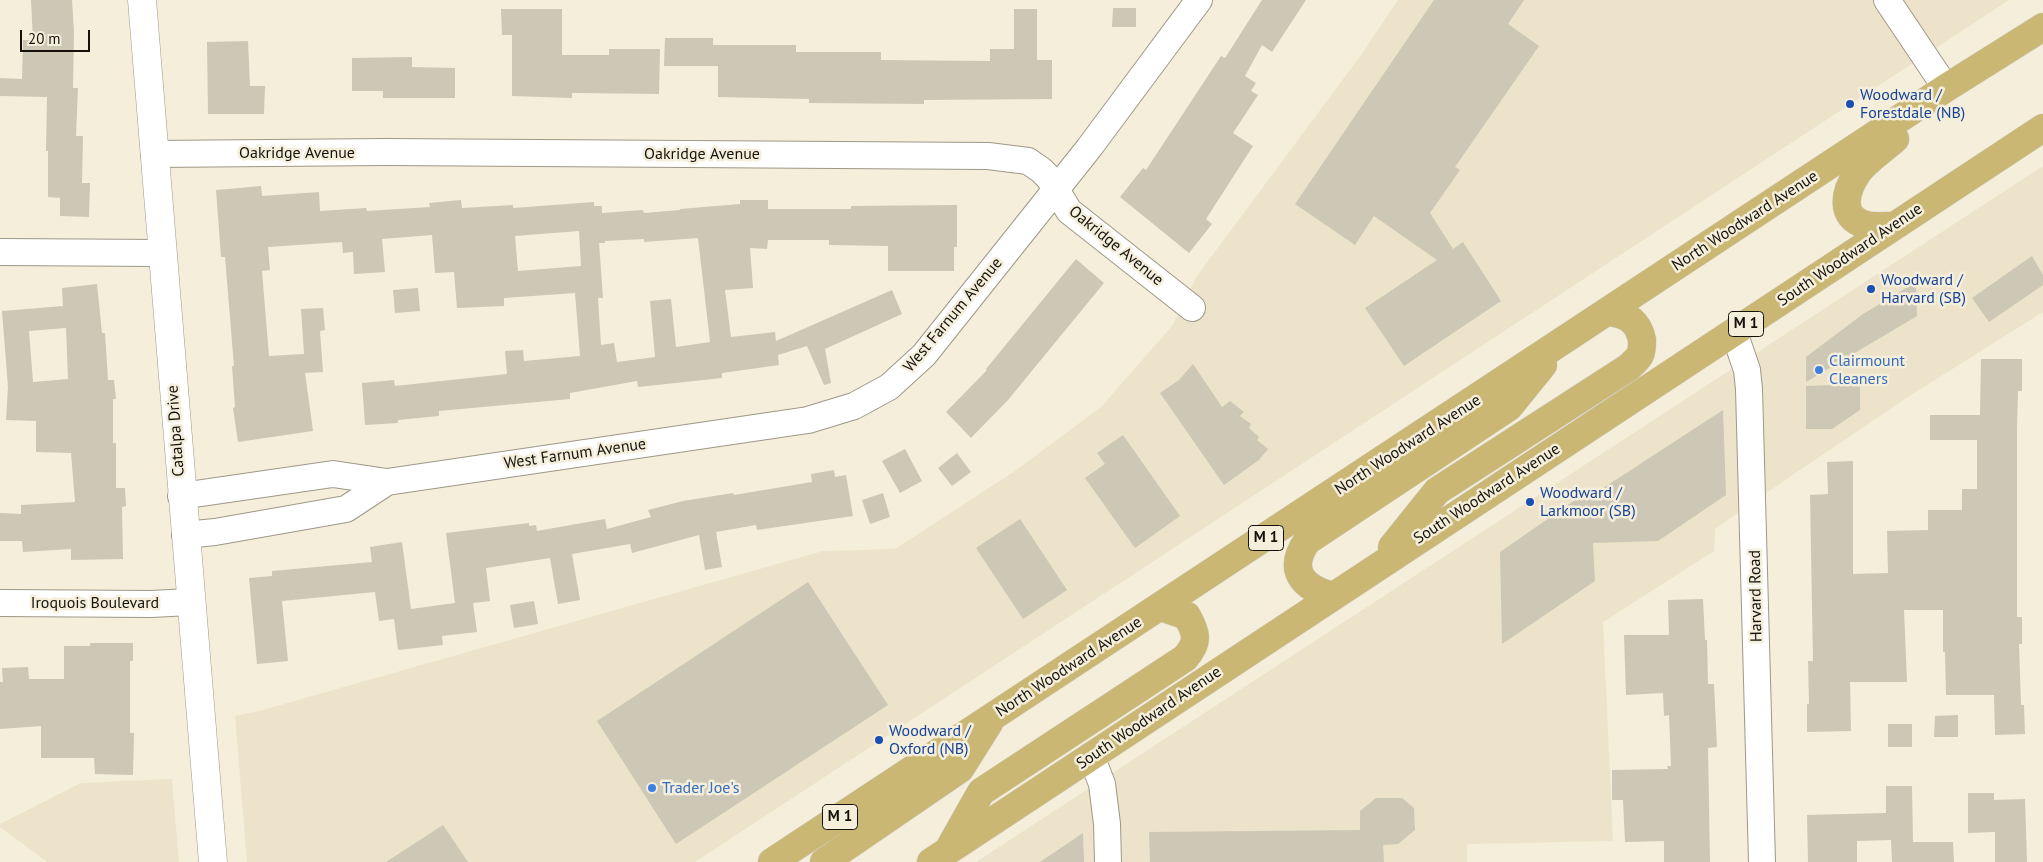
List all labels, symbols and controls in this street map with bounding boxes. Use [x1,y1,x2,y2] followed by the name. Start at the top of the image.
[22,20,92,52] scale bar
[28,29,61,48] text: 20 m
[1860,85,1965,123] place label: Woodward / Forestdale (NB)
[1844,98,1856,110] marker: Woodward / Forestdale (NB)
[239,143,355,163] street label: Oakridge Avenue
[644,144,760,164] street label: Oakridge Avenue
[1668,167,1822,275] street label: North Woodward Avenue
[1774,199,1926,311] street label: South Woodward Avenue
[1065,202,1167,290] street label: Oakridge Avenue
[900,254,1006,376] street label: West Farnum Avenue
[1881,270,1966,308] place label: Woodward / Harvard (SB)
[1865,283,1877,295] marker: Woodward / Harvard (SB)
[1728,312,1764,336] road number: M 1
[1829,351,1905,389] place label: Clairmount Cleaners
[1813,364,1825,376] marker: Clairmount Cleaners
[163,385,189,477] street label: Catalpa Drive
[1331,391,1485,499] street label: North Woodward Avenue
[503,435,647,473] street label: West Farnum Avenue
[1410,440,1564,548] street label: South Woodward Avenue
[1540,483,1636,521] place label: Woodward / Larkmoor (SB)
[1524,496,1536,508] marker: Woodward / Larkmoor (SB)
[1248,526,1284,550] road number: M 1
[1746,550,1766,642] street label: Harvard Road
[31,593,159,613] street label: Iroquois Boulevard
[992,613,1146,721] street label: North Woodward Avenue
[1073,662,1225,774] street label: South Woodward Avenue
[889,721,971,759] place label: Woodward / Oxford (NB)
[873,734,885,746] marker: Woodward / Oxford (NB)
[662,778,739,798] place label: Trader Joe's
[646,782,658,794] marker: Trader Joe's
[822,804,858,830] road number: M 1

